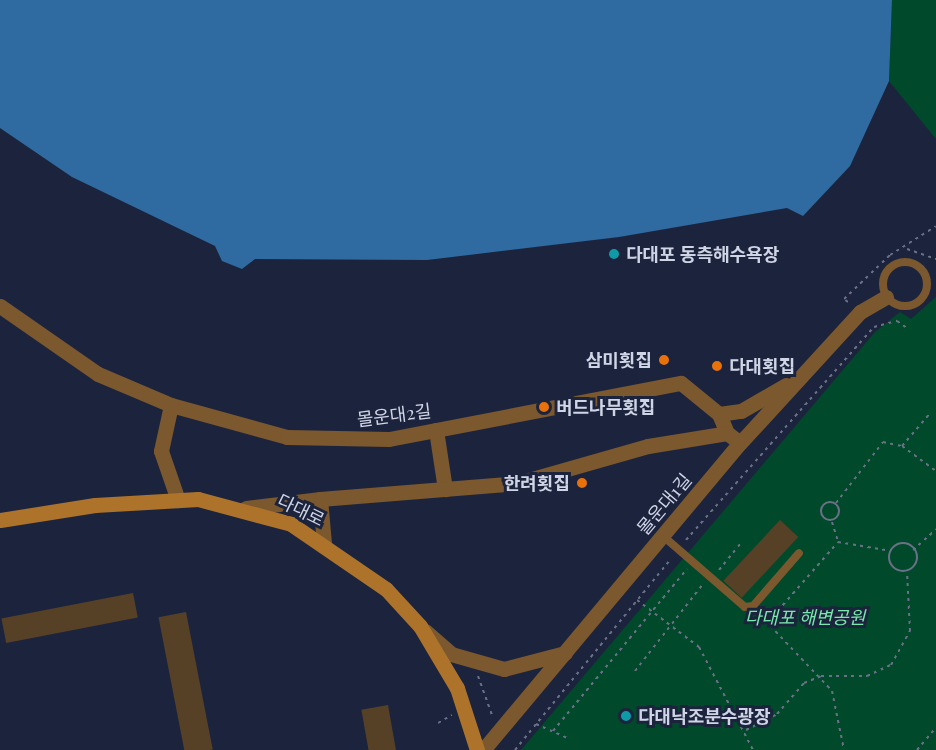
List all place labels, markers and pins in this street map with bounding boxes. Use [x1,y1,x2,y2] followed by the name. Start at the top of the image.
[626,243,779,265] place label: 다대포 동측해수욕장
[607,247,621,261] marker: 다대포 동측해수욕장
[586,349,652,371] place label: 삼미횟집
[657,353,671,367] marker: 삼미횟집
[729,355,795,377] place label: 다대횟집
[710,359,724,373] marker: 다대횟집
[556,396,655,418] place label: 버드나무횟집
[537,400,551,414] marker: 버드나무횟집
[504,472,570,494] place label: 한려횟집
[575,476,589,490] marker: 한려횟집
[638,705,770,727] place label: 다대낙조분수광장
[619,709,633,723] marker: 다대낙조분수광장

